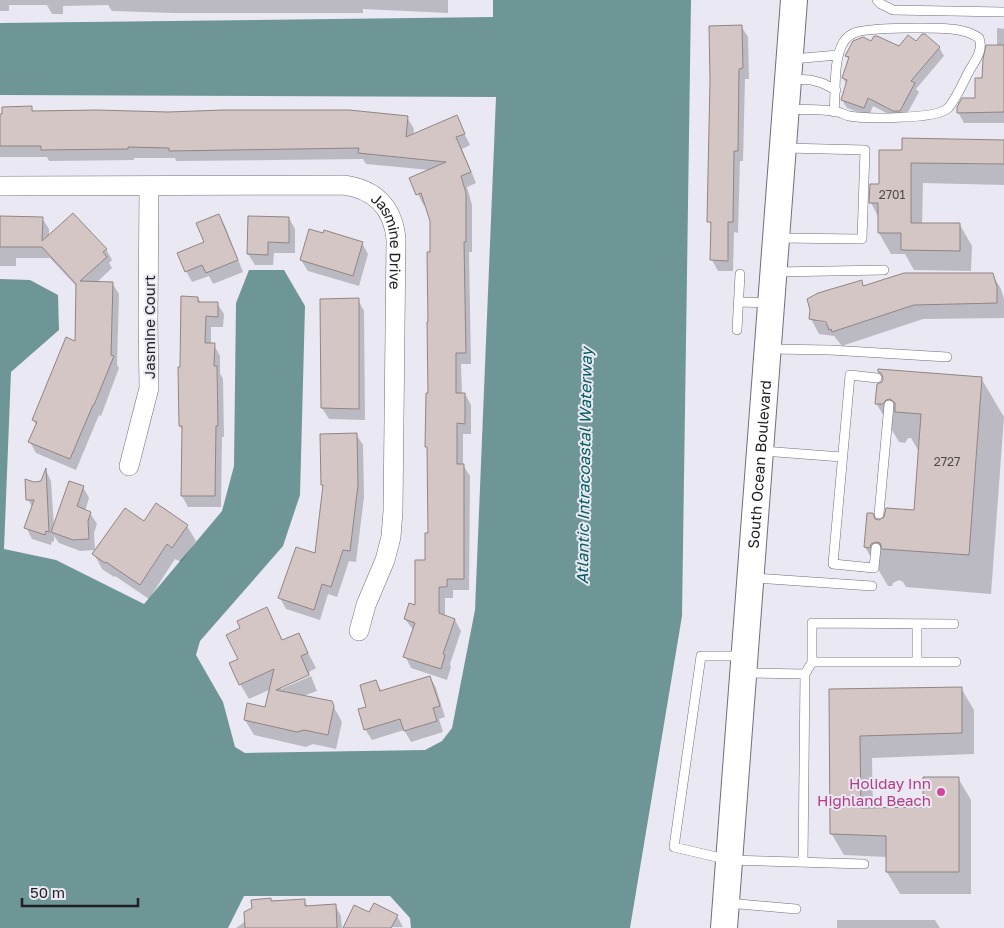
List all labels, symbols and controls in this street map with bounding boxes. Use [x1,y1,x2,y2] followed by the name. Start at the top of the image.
[879,187,905,202] house number: 2701
[368,189,405,290] street label: Jasmine Drive
[140,275,158,379] street label: Jasmine Court
[572,346,596,584] water label: Atlantic Intracoastal Waterway
[744,379,774,549] street label: South Ocean Boulevard
[934,454,960,469] house number: 2727
[817,774,931,809] place label: Holiday Inn Highland Beach
[935,786,947,798] marker: Holiday Inn Highland Beach
[22,876,139,908] scale bar
[30,883,65,901] text: 50 m

